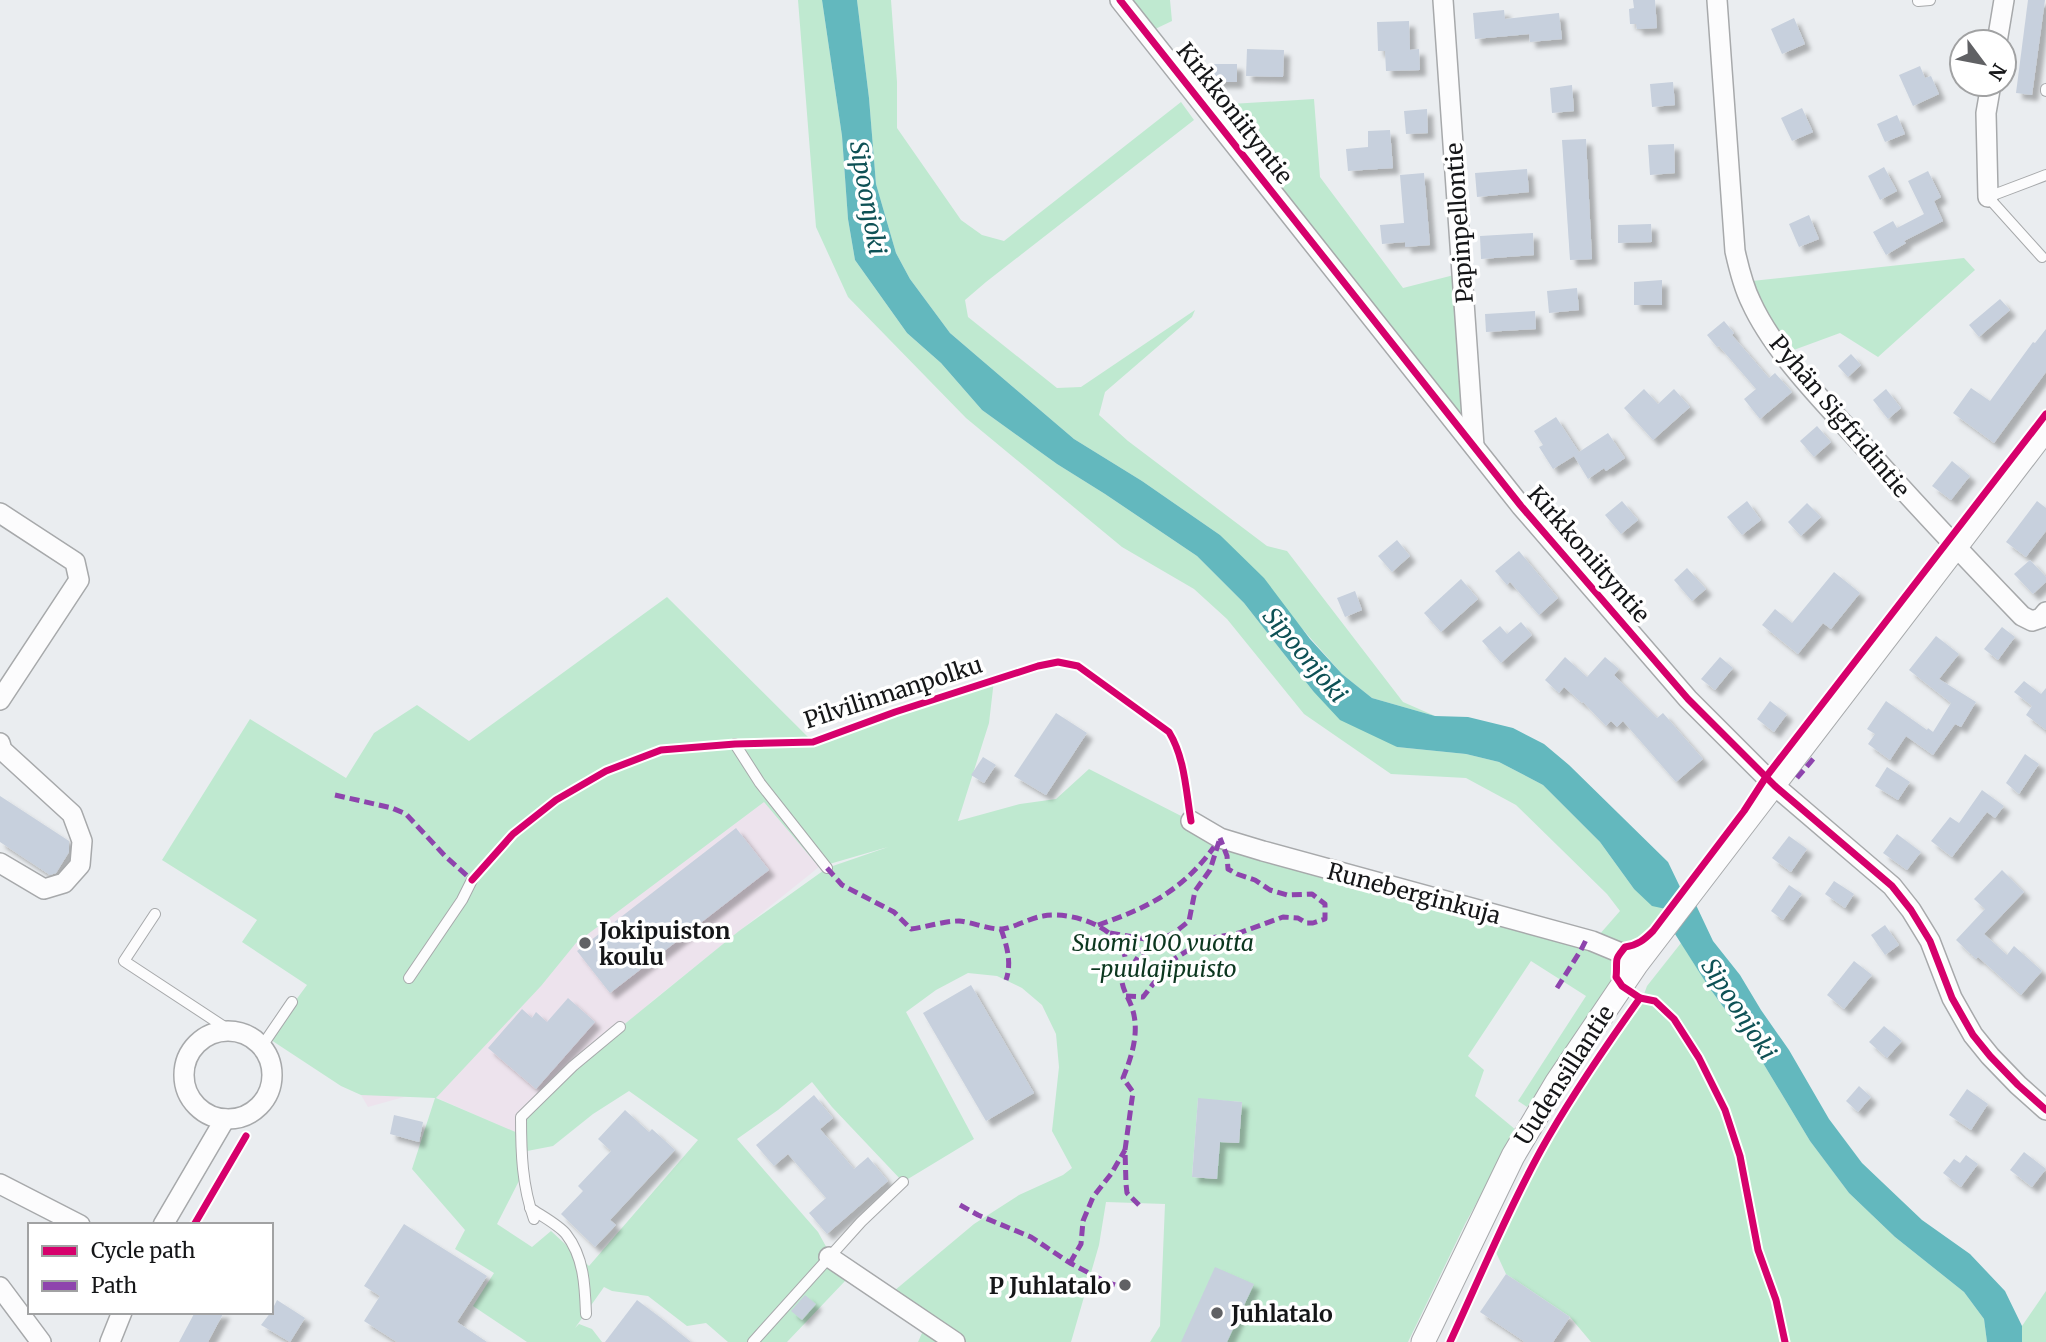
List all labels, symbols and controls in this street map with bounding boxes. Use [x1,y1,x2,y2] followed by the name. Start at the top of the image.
[1948,28,2018,98] north arrow
[1171,36,1299,190] street label: Kirkkoniityntie
[1983,59,2012,85] text: N
[843,139,893,257] water label: Sipoonjoki
[1439,142,1479,304] street label: Papinpellontie
[1764,329,1916,503] street label: Pyhän Sigfridintie
[1522,480,1656,628] street label: Kirkkoniityntie
[1256,601,1354,709] water label: Sipoonjoki
[800,649,986,735] street label: Pilvilinnanpolku
[1324,856,1504,930] street label: Runeberginkuja
[598,916,731,971] place label: Jokipuiston koulu
[1072,928,1254,983] park label: Suomi 100 vuotta -puulajipuisto
[577,935,593,951] marker: Jokipuiston koulu
[1695,952,1783,1066] water label: Sipoonjoki
[1508,1000,1620,1150] street label: Uudensillantie
[28,1223,273,1314] legend
[91,1237,195,1264] text: Cycle path
[989,1271,1111,1300] place label: P Juhlatalo
[91,1272,137,1299] text: Path
[1117,1277,1133,1293] marker: P Juhlatalo
[1230,1299,1333,1328] place label: Juhlatalo
[1209,1305,1225,1321] marker: Juhlatalo

